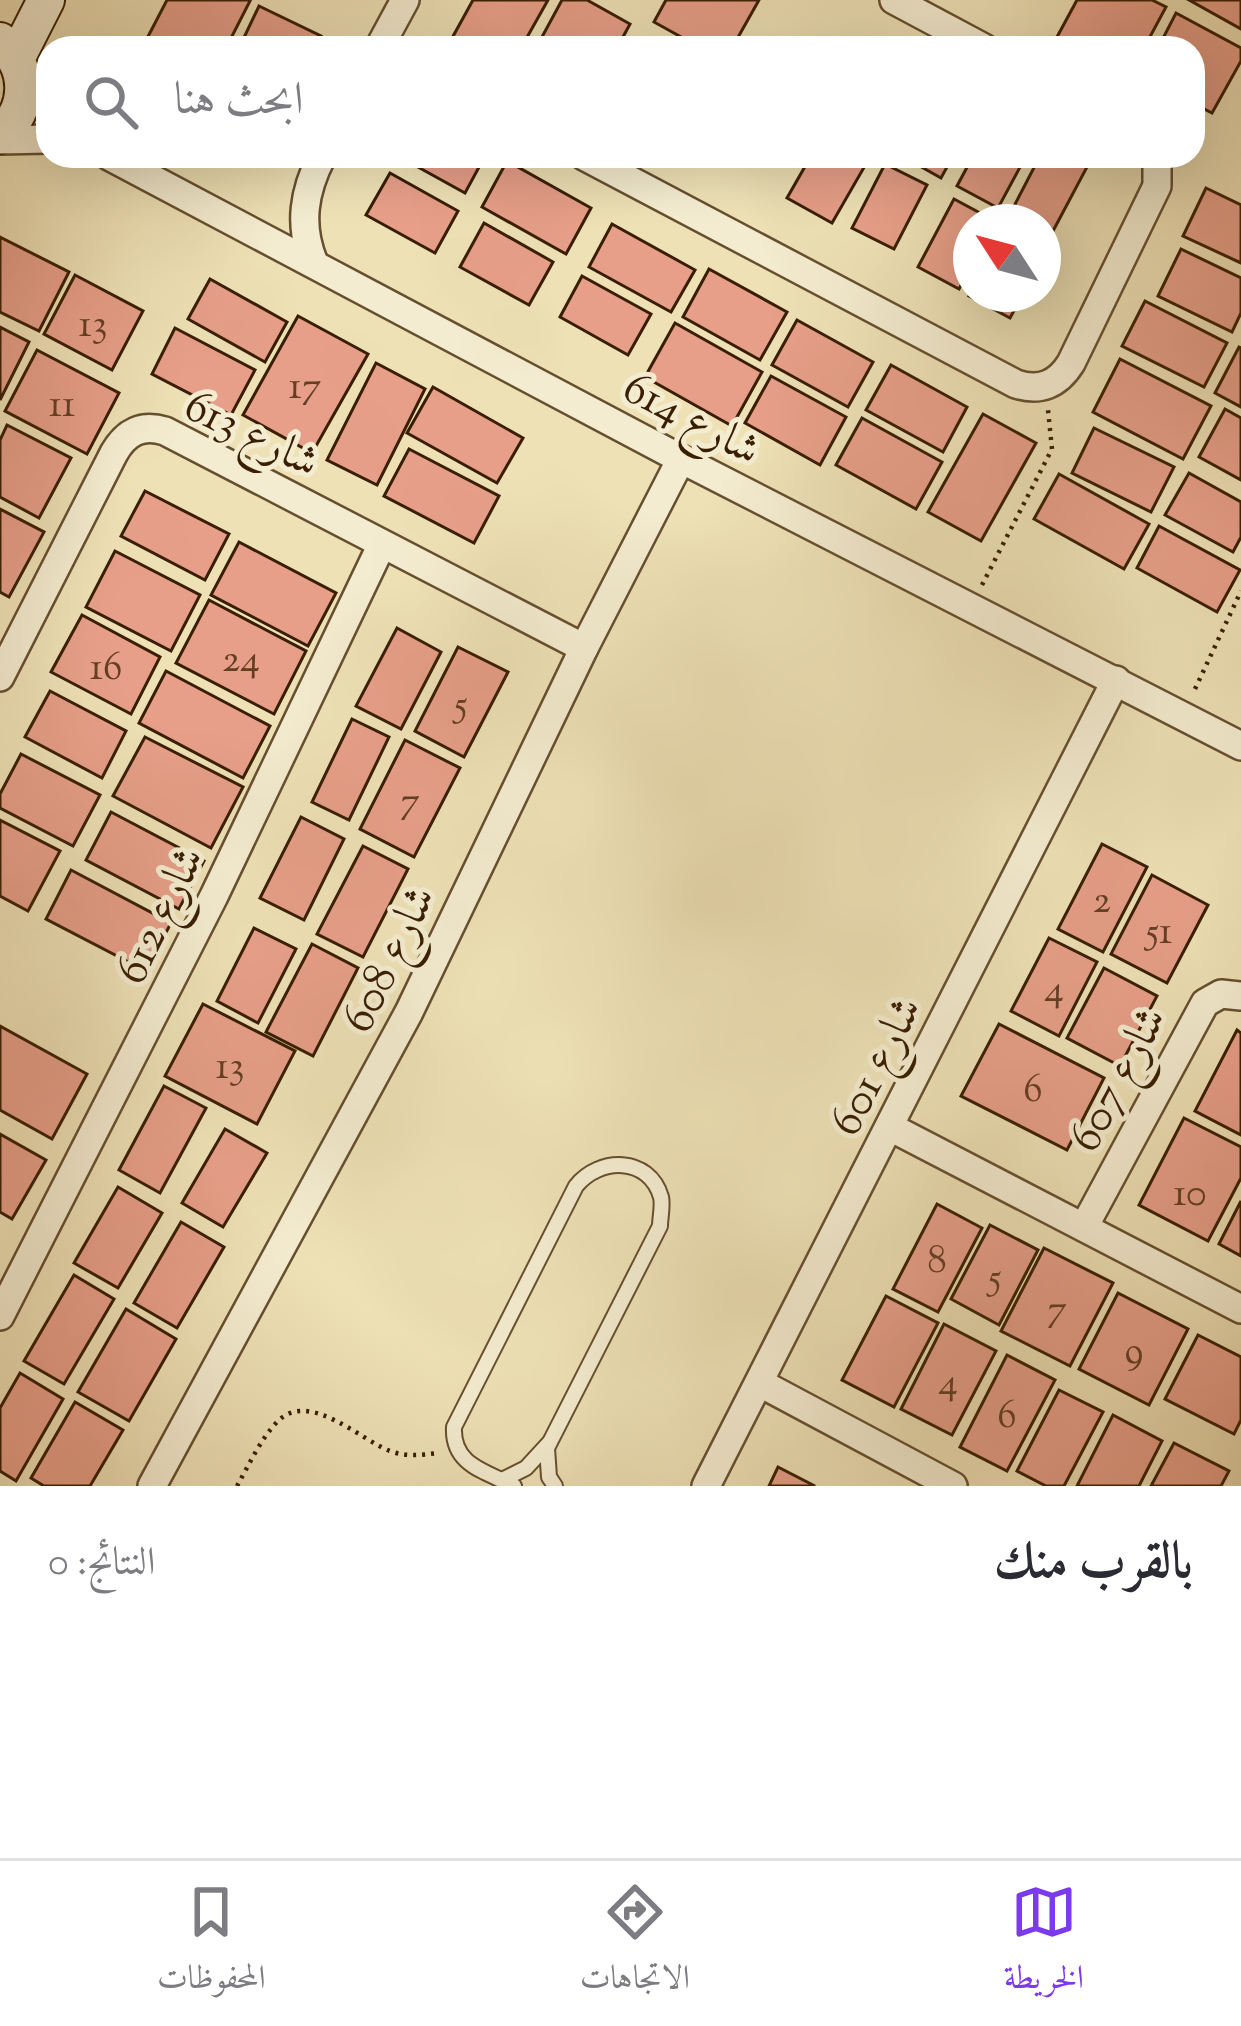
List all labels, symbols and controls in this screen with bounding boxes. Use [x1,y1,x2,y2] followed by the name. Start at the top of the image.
[36,36,1205,168] search box
[78,69,144,135] icon: search
[174,70,304,135] text: ابحث هنا
[953,204,1061,312] north arrow
[78,299,108,355] house number: 13
[610,359,771,485] street label: شارع 614
[289,361,321,417] house number: 17
[172,376,329,498] street label: شارع 613
[49,379,75,435] house number: 11
[222,634,260,690] house number: 24
[90,642,122,698] house number: 16
[452,679,468,735] house number: 5
[400,776,420,832] house number: 7
[102,837,224,996] street label: شارع 612
[1093,875,1111,931] house number: 2
[328,876,455,1045] street label: شارع 608
[1144,906,1172,962] house number: 51
[1044,964,1064,1020] house number: 4
[816,986,942,1149] street label: شارع 601
[1055,996,1186,1165] street label: شارع 607
[215,1041,245,1097] house number: 13
[1023,1064,1043,1120] house number: 6
[1173,1168,1207,1224] house number: 10
[927,1235,947,1291] house number: 8
[986,1252,1002,1308] house number: 5
[1047,1284,1067,1340] house number: 7
[1125,1326,1143,1382] house number: 9
[938,1357,958,1413] house number: 4
[997,1390,1017,1446] house number: 6
[994,1528,1193,1601] text: بالقرب منك
[48,1537,156,1593] text: النتائج: 0
[157,1879,266,2009] tab: المحفوظات
[580,1879,690,2009] tab: الاتجاهات
[1004,1879,1084,2009] tab: الخريطة

